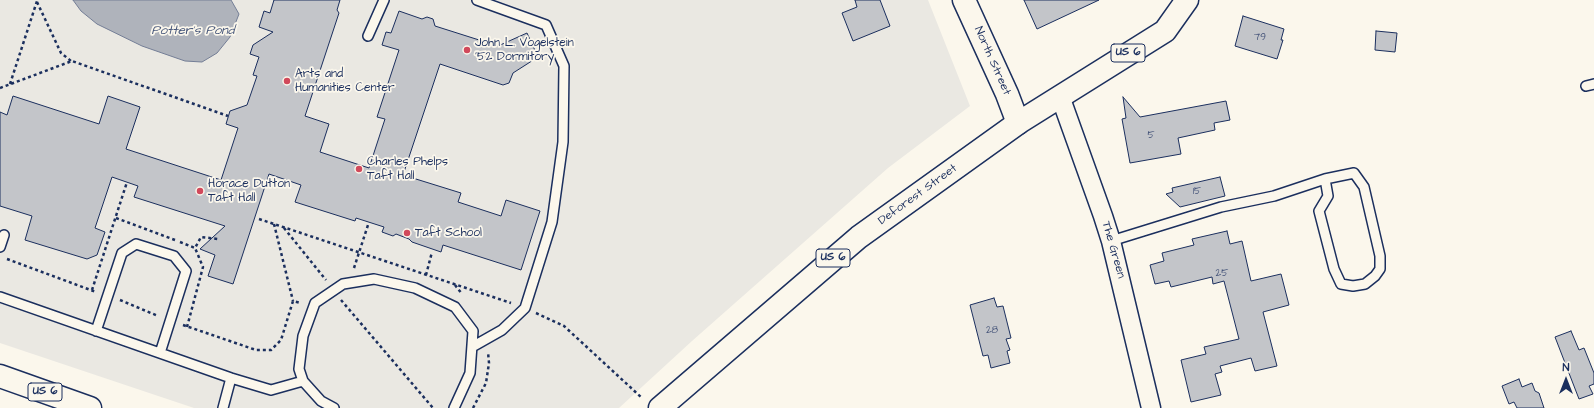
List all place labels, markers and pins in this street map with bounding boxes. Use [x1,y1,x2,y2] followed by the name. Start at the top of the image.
[475,36,574,64] place label: John L. Vogelstein '52 Dormitory
[462,45,472,55] marker: John L. Vogelstein '52 Dormitory
[295,67,395,95] place label: Arts and Humanities Center
[282,76,292,86] marker: Arts and Humanities Center
[367,155,448,183] place label: Charles Phelps Taft Hall
[354,164,364,174] marker: Charles Phelps Taft Hall
[208,177,290,205] place label: Horace Dutton Taft Hall
[195,186,205,196] marker: Horace Dutton Taft Hall
[415,226,482,240] place label: Taft School
[402,228,412,238] marker: Taft School

